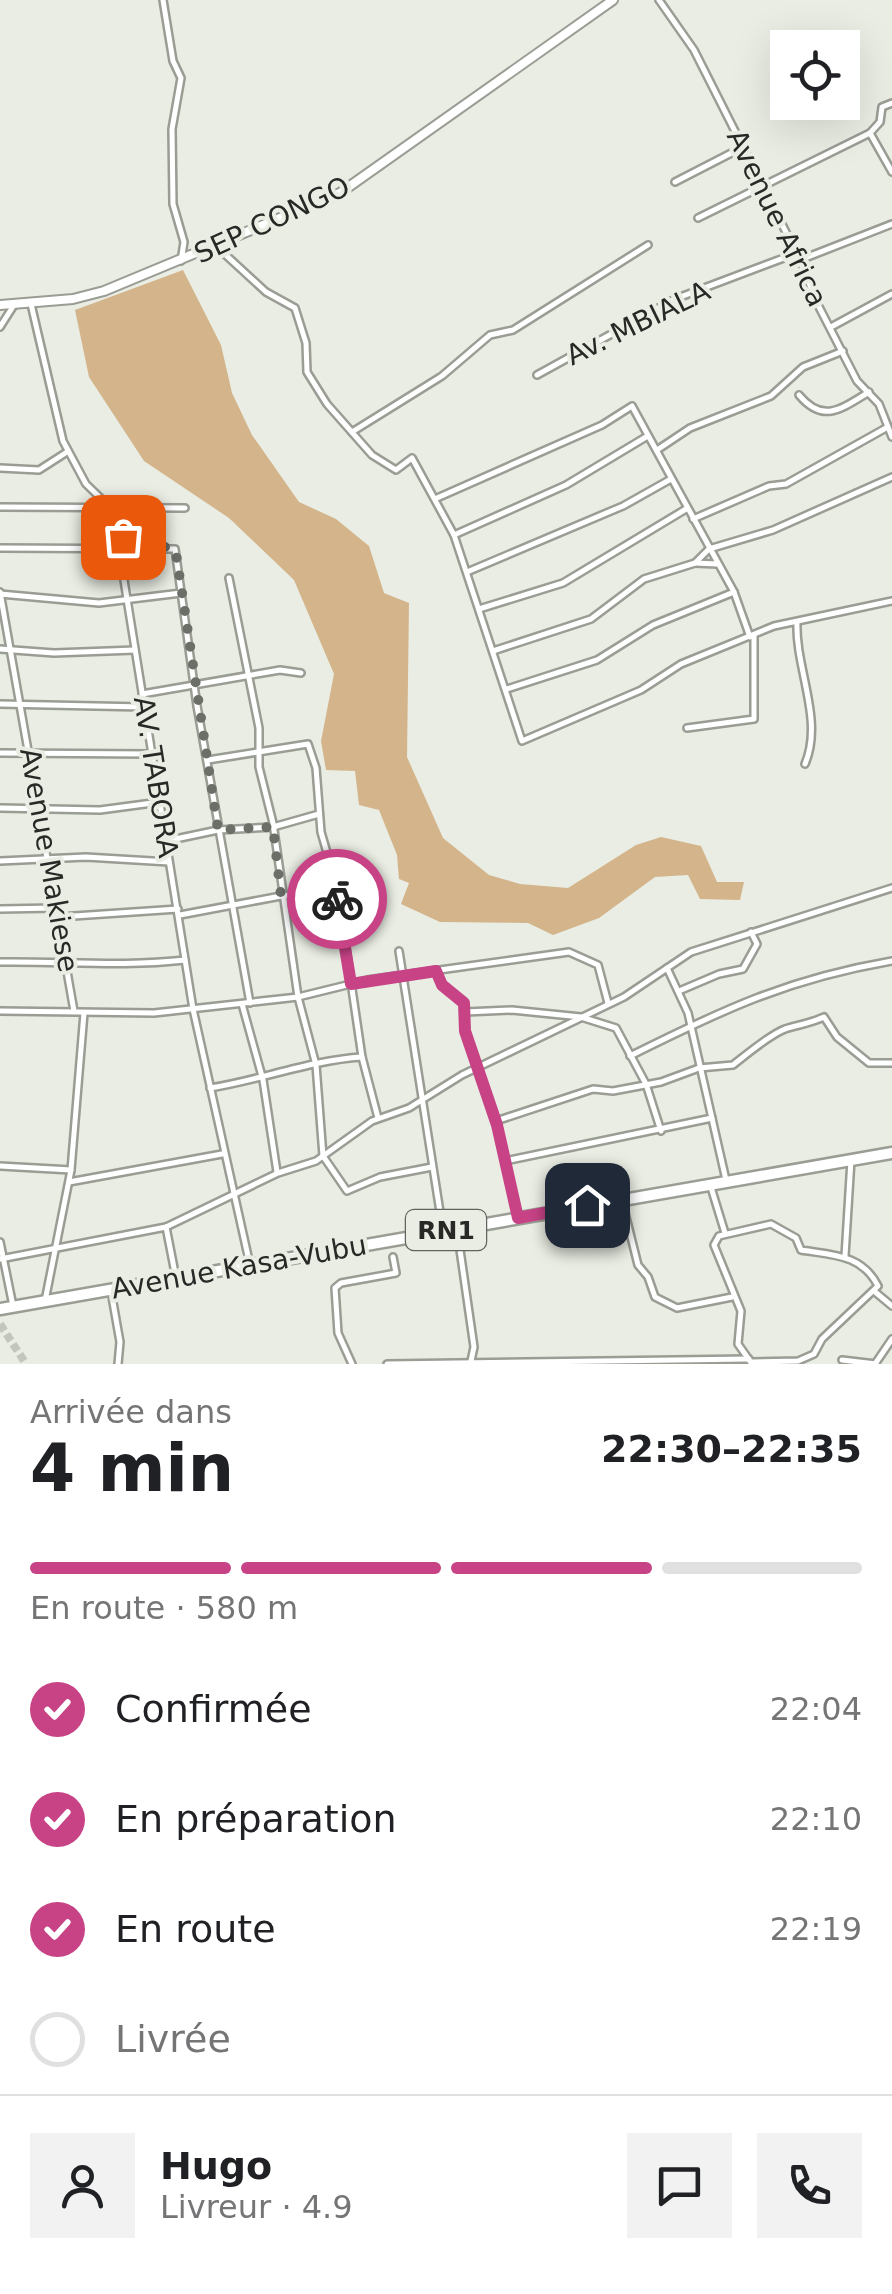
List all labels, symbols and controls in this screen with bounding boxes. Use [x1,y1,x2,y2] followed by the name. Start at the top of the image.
[770,30,860,120] map controls
[770,30,860,120] button: locate
[720,124,834,312] street label: Avenue Africa
[189,170,355,270] street label: SEP CONGO
[561,274,715,372] street label: Av. MBIALA
[81,495,166,580] pin
[96,510,151,565] icon: bag
[127,694,185,860] street label: AV. TABORA
[13,745,85,975] street label: Avenue Makiese
[287,849,387,949] courier
[310,872,365,927] icon: bike
[545,1163,630,1248] pin
[560,1178,615,1233] icon: home
[406,1210,486,1250] road number: RN1
[109,1228,369,1306] street label: Avenue Kasa-Vubu
[30,1393,232,1431] text: Arrivée dans
[601,1427,862,1471] text: 22:30–22:35
[30,1431,234,1506] text: 4 min
[30,1589,298,1627] text: En route · 580 m
[30,1682,85,1737] icon: check
[115,1687,312,1731] text: Confirmée
[770,1690,862,1728] text: 22:04
[30,1792,85,1847] icon: check
[115,1797,397,1841] text: En préparation
[770,1800,862,1838] text: 22:10
[30,1902,85,1957] icon: check
[115,1907,276,1951] text: En route
[770,1910,862,1948] text: 22:19
[115,2017,231,2061] text: Livrée
[30,2133,135,2238] button: person
[627,2133,732,2238] button: chat
[757,2133,862,2238] button: phone
[160,2144,272,2188] text: Hugo
[160,2188,353,2226] text: Livreur · 4.9

